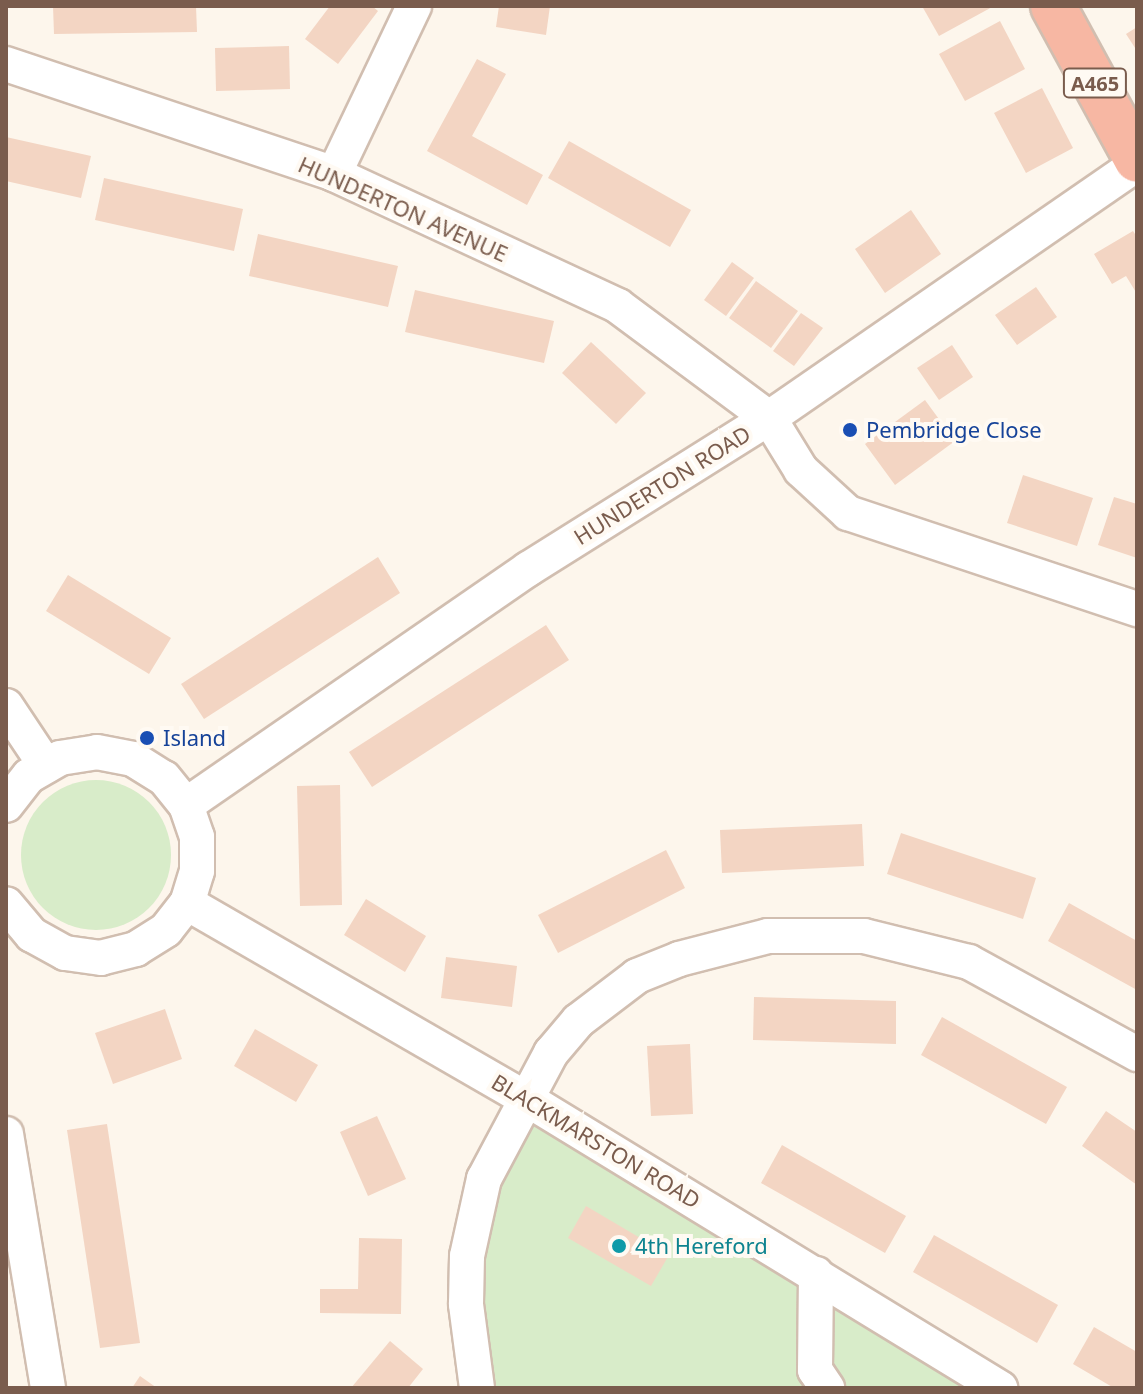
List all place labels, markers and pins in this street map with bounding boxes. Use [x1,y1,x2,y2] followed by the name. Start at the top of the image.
[866,417,1042,443] place label: Pembridge Close
[841,421,859,439] marker: Pembridge Close
[163,725,226,751] place label: Island
[138,729,156,747] marker: Island
[635,1233,768,1259] place label: 4th Hereford
[610,1237,628,1255] marker: 4th Hereford

